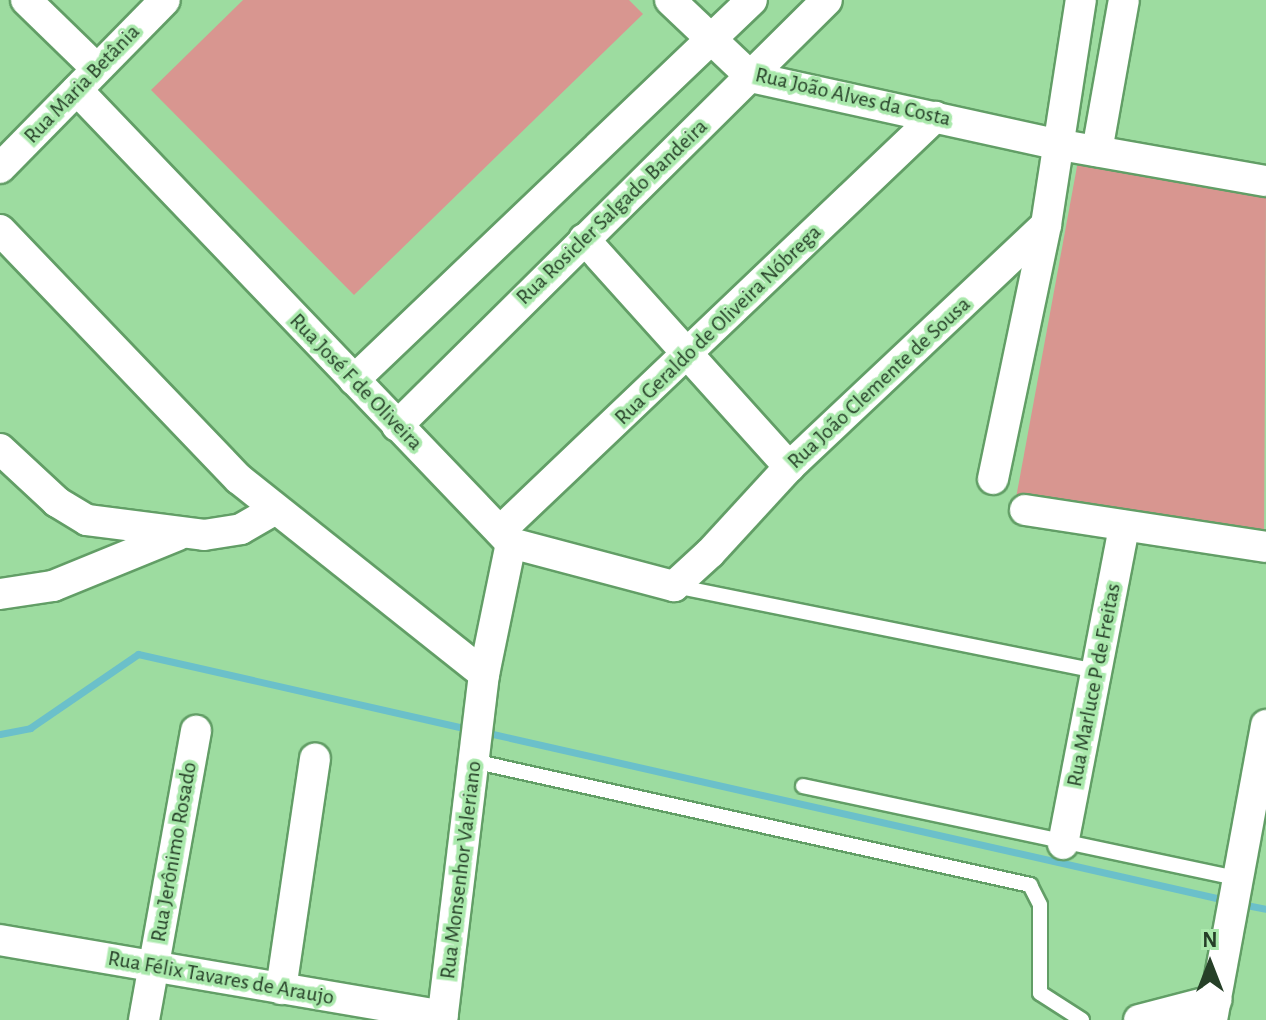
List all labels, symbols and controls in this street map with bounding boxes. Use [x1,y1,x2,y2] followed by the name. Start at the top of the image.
[18,19,146,149] street label: Rua Maria Betânia
[753,62,953,132] street label: Rua João Alves da Costa
[511,114,713,310] street label: Rua Rosicler Salgado Bandeira
[609,219,827,431] street label: Rua Geraldo de Oliveira Nóbrega
[782,291,976,475] street label: Rua João Clemente de Sousa
[284,308,428,456] street label: Rua José F de Oliveira
[1061,581,1127,789] street label: Rua Marluce P de Freitas
[435,759,487,981] street label: Rua Monsenhor Valeriano
[145,760,203,944] street label: Rua Jerônimo Rosado
[1170,924,1250,1004] north arrow
[1202,929,1218,951] text: N
[106,945,336,1011] street label: Rua Félix Tavares de Araujo

